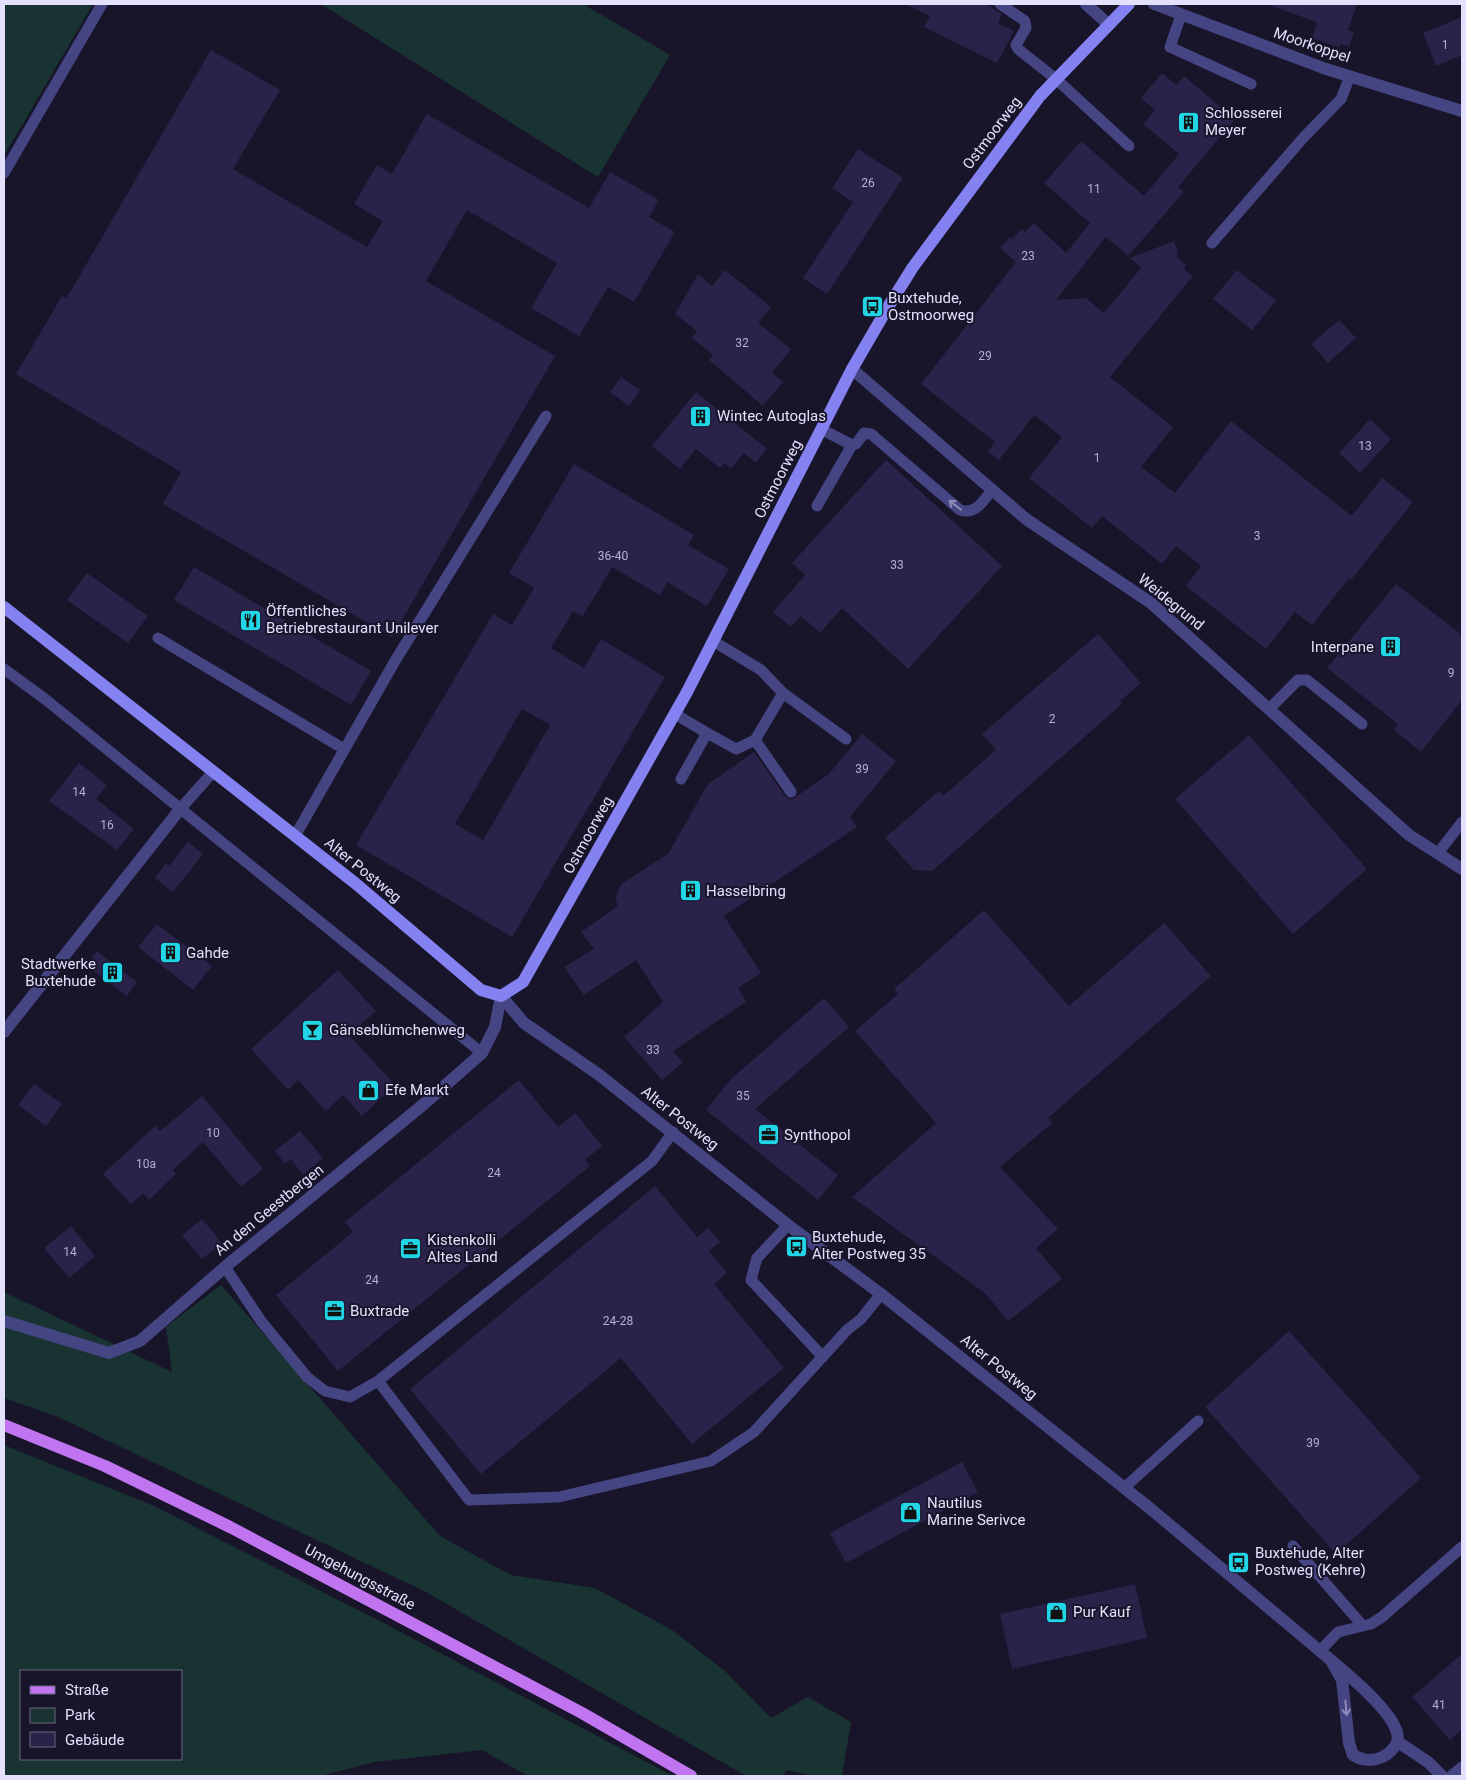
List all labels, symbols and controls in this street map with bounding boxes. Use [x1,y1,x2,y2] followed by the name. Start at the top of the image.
[1271,23,1353,67] street label: Moorkoppel
[1442,38,1448,52] house number: 1
[959,93,1025,173] street label: Ostmoorweg
[1205,104,1282,139] place label: Schlosserei Meyer
[1177,110,1201,134] building icon: Schlosserei Meyer
[861,176,875,190] house number: 26
[1087,182,1101,196] house number: 11
[1021,249,1035,263] house number: 23
[888,289,974,324] place label: Buxtehude, Ostmoorweg
[860,295,884,319] bus stop icon: Buxtehude, Ostmoorweg
[735,336,749,350] house number: 32
[978,349,992,363] house number: 29
[689,404,713,428] building icon: Wintec Autoglas
[717,407,826,425] place label: Wintec Autoglas
[750,437,806,521] street label: Ostmoorweg
[1358,439,1372,453] house number: 13
[1094,451,1100,465] house number: 1
[948,500,962,510] one-way arrow
[1254,529,1260,543] house number: 3
[598,549,628,563] house number: 36-40
[890,558,904,572] house number: 33
[1134,570,1208,634] street label: Weidegrund
[266,602,439,637] place label: Öffentliches Betriebrestaurant Unilever
[238,608,262,632] restaurant icon: Öffentliches Betriebrestaurant Unilever
[1378,635,1402,659] building icon: Interpane
[1311,638,1374,656] place label: Interpane
[1448,666,1454,680] house number: 9
[1049,712,1056,726] house number: 2
[855,762,869,776] house number: 39
[72,785,86,799] house number: 14
[559,793,617,877] street label: Ostmoorweg
[100,818,114,832] house number: 16
[321,834,405,906] street label: Alter Postweg
[678,879,702,903] building icon: Hasselbring
[706,882,786,900] place label: Hasselbring
[158,941,182,965] building icon: Gahde
[186,944,229,962] place label: Gahde
[21,955,96,990] place label: Stadtwerke Buxtehude
[100,961,124,985] building icon: Stadtwerke Buxtehude
[301,1018,325,1042] bar icon: Gänseblümchenweg
[329,1021,465,1039] place label: Gänseblümchenweg
[646,1043,660,1057] house number: 33
[357,1078,381,1102] shop icon: Efe Markt
[385,1081,449,1099] place label: Efe Markt
[638,1082,722,1154] street label: Alter Postweg
[736,1089,750,1103] house number: 35
[756,1123,780,1147] office icon: Synthopol
[206,1126,220,1140] house number: 10
[784,1126,851,1144] place label: Synthopol
[136,1157,156,1171] house number: 10a
[211,1161,327,1259] street label: An den Geestbergen
[487,1166,501,1180] house number: 24
[812,1228,926,1263] place label: Buxtehude, Alter Postweg 35
[427,1231,498,1266] place label: Kistenkolli Altes Land
[784,1234,808,1258] bus stop icon: Buxtehude, Alter Postweg 35
[399,1237,423,1261] office icon: Kistenkolli Altes Land
[63,1245,77,1259] house number: 14
[365,1273,379,1287] house number: 24
[322,1299,346,1323] office icon: Buxtrade
[350,1302,409,1320] place label: Buxtrade
[603,1314,633,1328] house number: 24-28
[957,1331,1041,1403] street label: Alter Postweg
[1306,1436,1320,1450] house number: 39
[927,1494,1026,1529] place label: Nautilus Marine Serivce
[899,1500,923,1524] shop icon: Nautilus Marine Serivce
[302,1540,418,1614] street label: Umgehungsstraße
[1255,1544,1366,1579] place label: Buxtehude, Alter Postweg (Kehre)
[1227,1550,1251,1574] bus stop icon: Buxtehude, Alter Postweg (Kehre)
[1045,1600,1069,1624] shop icon: Pur Kauf
[1073,1603,1131,1621] place label: Pur Kauf
[20,1670,182,1760] legend
[65,1681,109,1699] text: Straße
[1432,1698,1446,1712] house number: 41
[1341,1699,1350,1715] one-way arrow
[65,1706,96,1724] text: Park
[65,1731,124,1749] text: Gebäude

